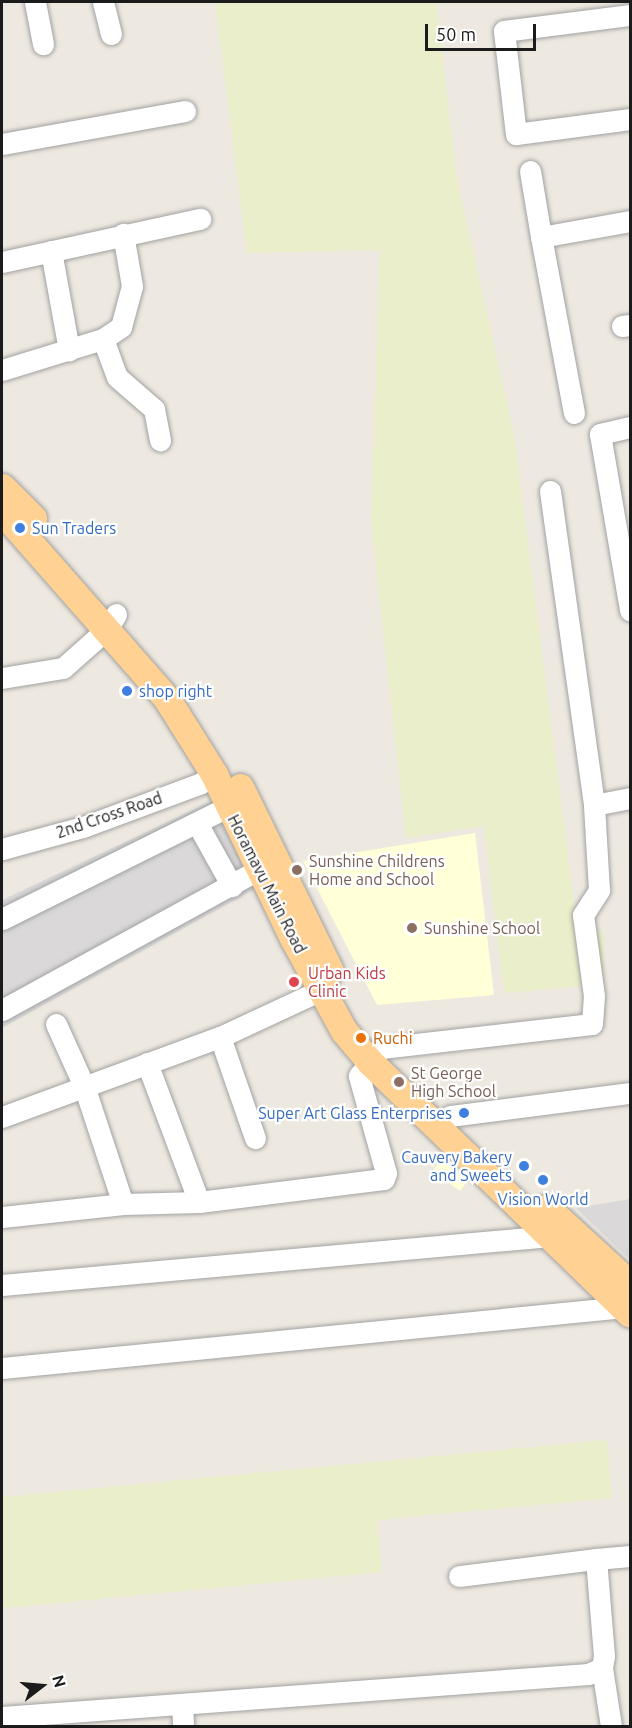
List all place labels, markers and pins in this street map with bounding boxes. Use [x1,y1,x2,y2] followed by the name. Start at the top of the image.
[32,518,116,538] place label: Sun Traders
[13,521,27,535] marker: Sun Traders
[139,681,212,701] place label: shop right
[120,684,134,698] marker: shop right
[309,851,445,889] place label: Sunshine Childrens Home and School
[290,863,304,877] marker: Sunshine Childrens Home and School
[424,918,540,938] place label: Sunshine School
[405,921,419,935] marker: Sunshine School
[308,963,386,1001] place label: Urban Kids Clinic
[285,973,303,991] marker: Urban Kids Clinic
[373,1028,413,1048] place label: Ruchi
[354,1031,368,1045] marker: Ruchi
[411,1063,496,1101] place label: St George High School
[392,1075,406,1089] marker: St George High School
[258,1103,452,1123] place label: Super Art Glass Enterprises
[457,1106,471,1120] marker: Super Art Glass Enterprises
[401,1147,512,1185] place label: Cauvery Bakery and Sweets
[517,1159,531,1173] marker: Cauvery Bakery and Sweets
[536,1173,550,1187] marker: Vision World
[497,1189,589,1209] place label: Vision World

